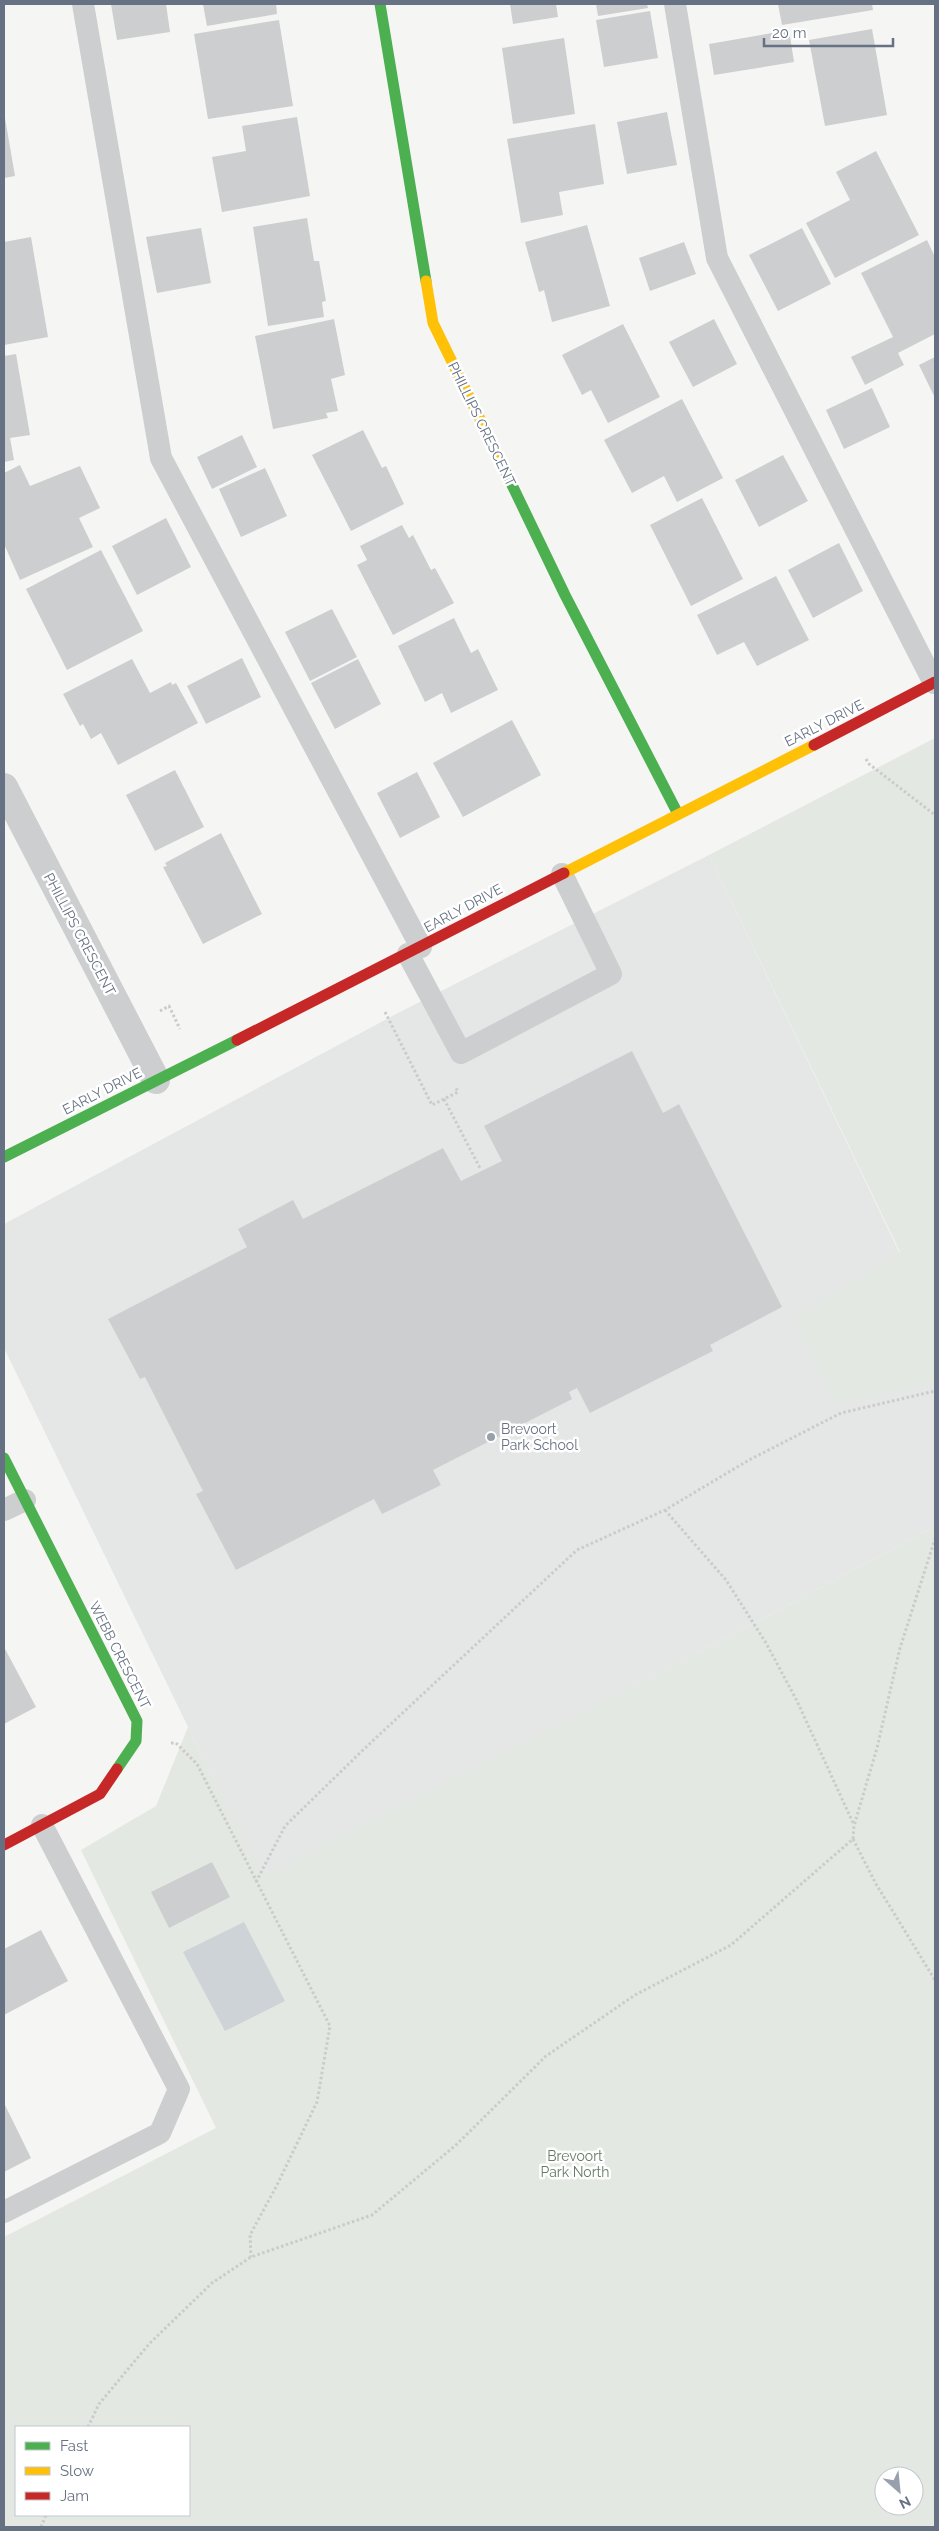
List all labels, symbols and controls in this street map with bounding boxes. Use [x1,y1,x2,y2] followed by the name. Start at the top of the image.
[764,15,893,47] scale bar
[772,24,807,42] text: 20 m
[445,359,519,489] street label: PHILLIPS CRESCENT
[782,696,866,750] street label: EARLY DRIVE
[41,870,119,998] street label: PHILLIPS CRESCENT
[421,881,505,935] street label: EARLY DRIVE
[60,1064,144,1118] street label: EARLY DRIVE
[501,1421,578,1453] place label: Brevoort Park School
[485,1431,497,1443] marker: Brevoort Park School
[86,1599,154,1712] street label: WEBB CRESCENT
[541,2148,609,2180] park label: Brevoort Park North
[15,2426,190,2516] legend
[60,2437,88,2455] text: Fast
[60,2462,94,2480] text: Slow
[874,2466,924,2516] north arrow
[60,2487,89,2505] text: Jam
[897,2493,913,2512] text: N

